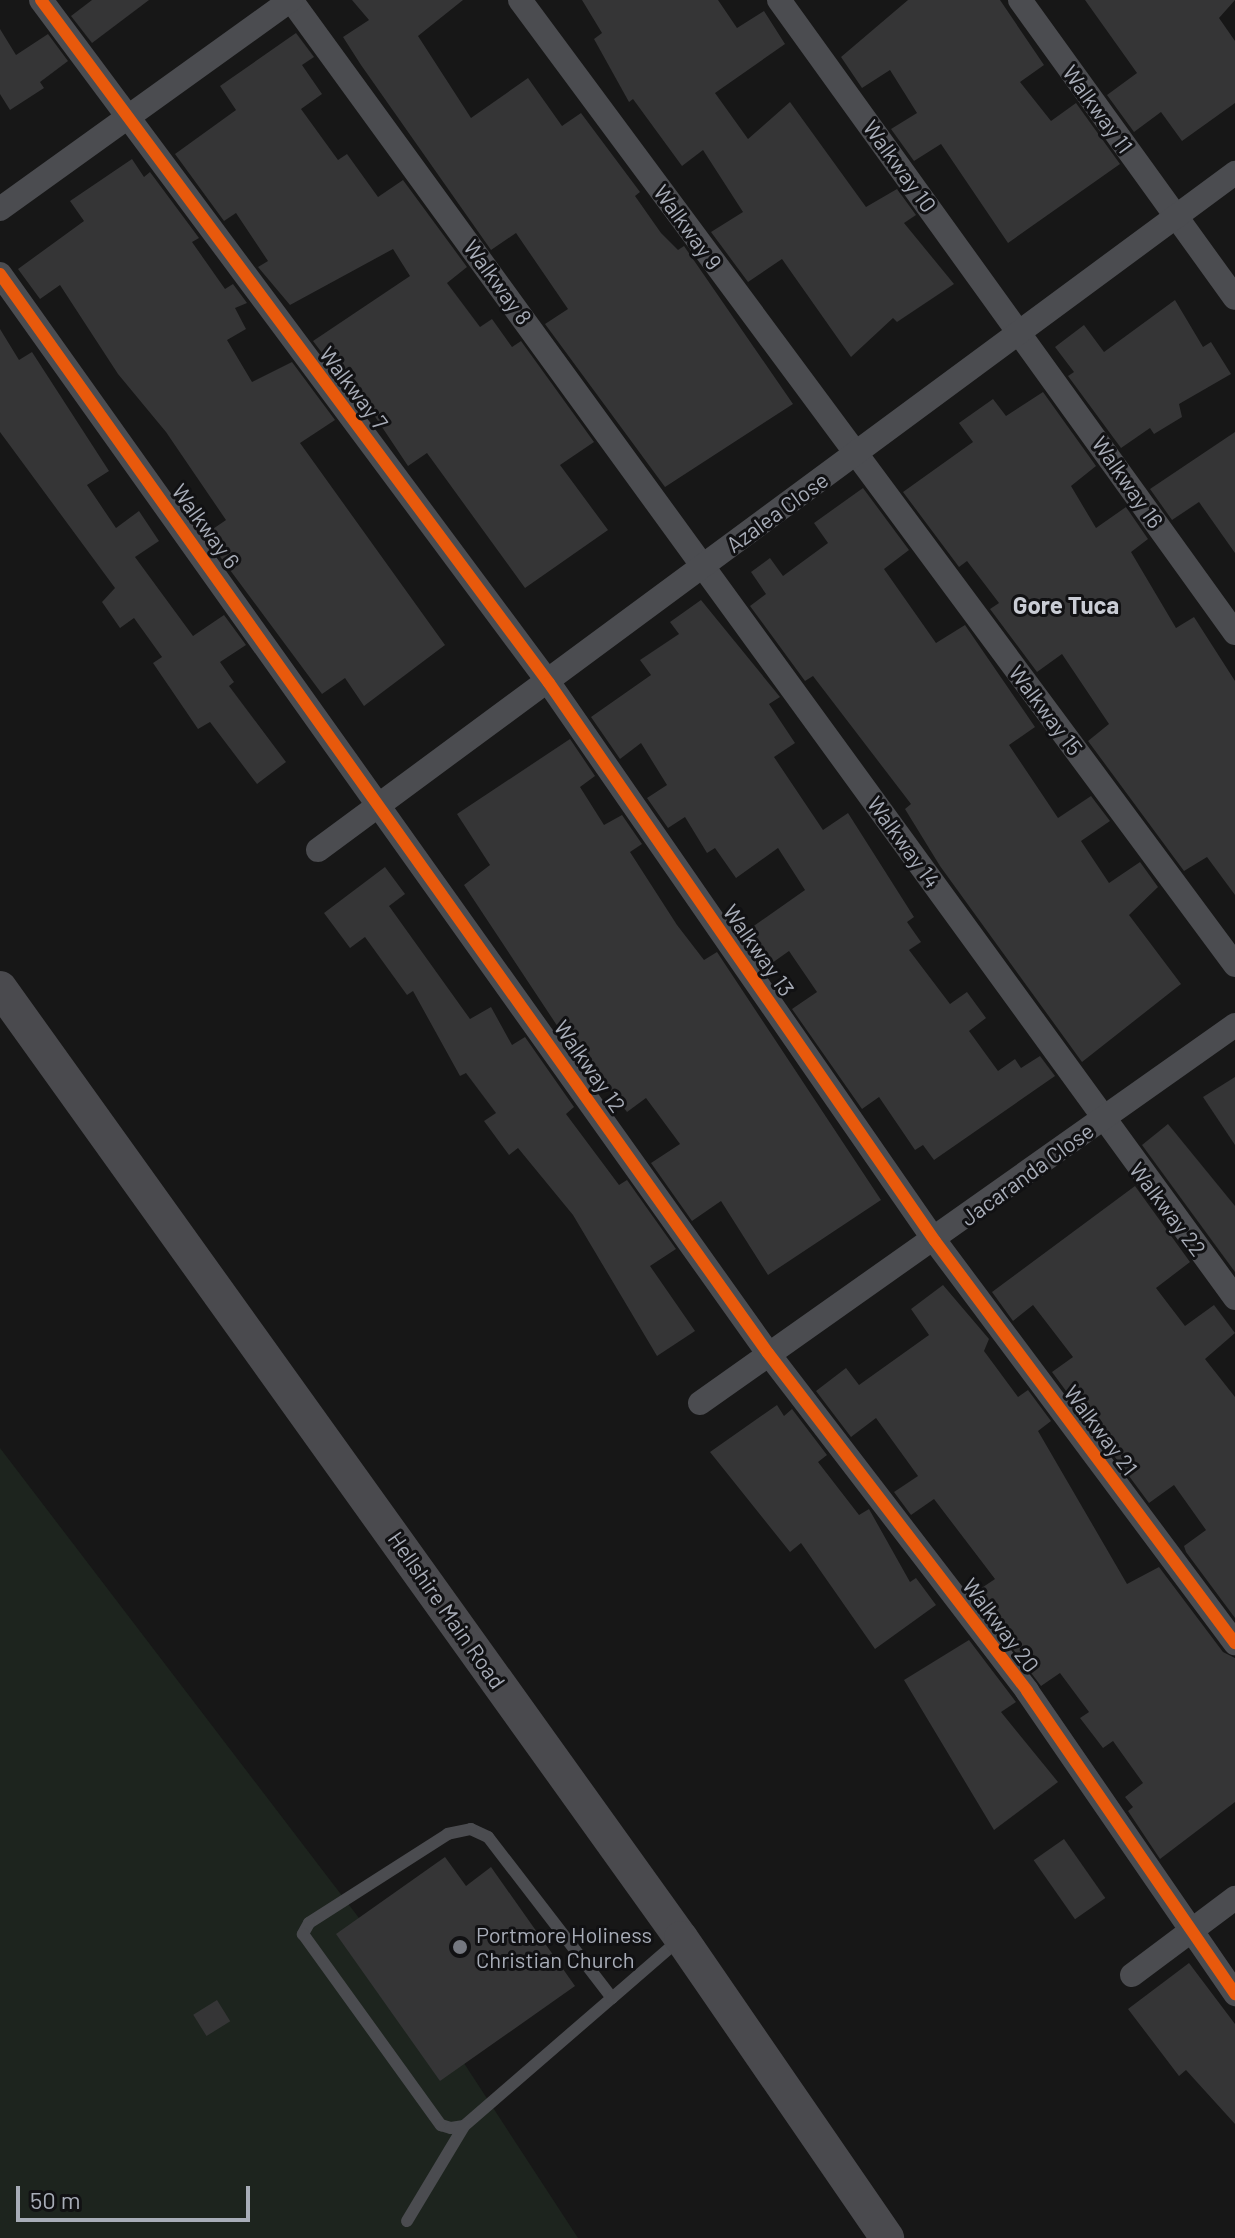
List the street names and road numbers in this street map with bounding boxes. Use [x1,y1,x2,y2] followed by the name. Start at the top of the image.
[1057,60,1139,158] street label: Walkway 11
[858,115,942,217] street label: Walkway 10
[648,179,728,275] street label: Walkway 9
[458,234,538,330] street label: Walkway 8
[314,341,394,435] street label: Walkway 7
[1087,431,1169,533] street label: Walkway 16
[721,466,833,558] street label: Azalea Close
[166,479,246,573] street label: Walkway 6
[1004,660,1088,760] street label: Walkway 15
[862,791,946,893] street label: Walkway 14
[718,899,800,1001] street label: Walkway 13
[549,1015,631,1117] street label: Walkway 12
[955,1117,1099,1231] street label: Jacaranda Close
[1124,1157,1212,1261] street label: Walkway 22
[1059,1380,1143,1480] street label: Walkway 21
[383,1526,511,1694] street label: Hellshire Main Road
[957,1573,1045,1677] street label: Walkway 20

